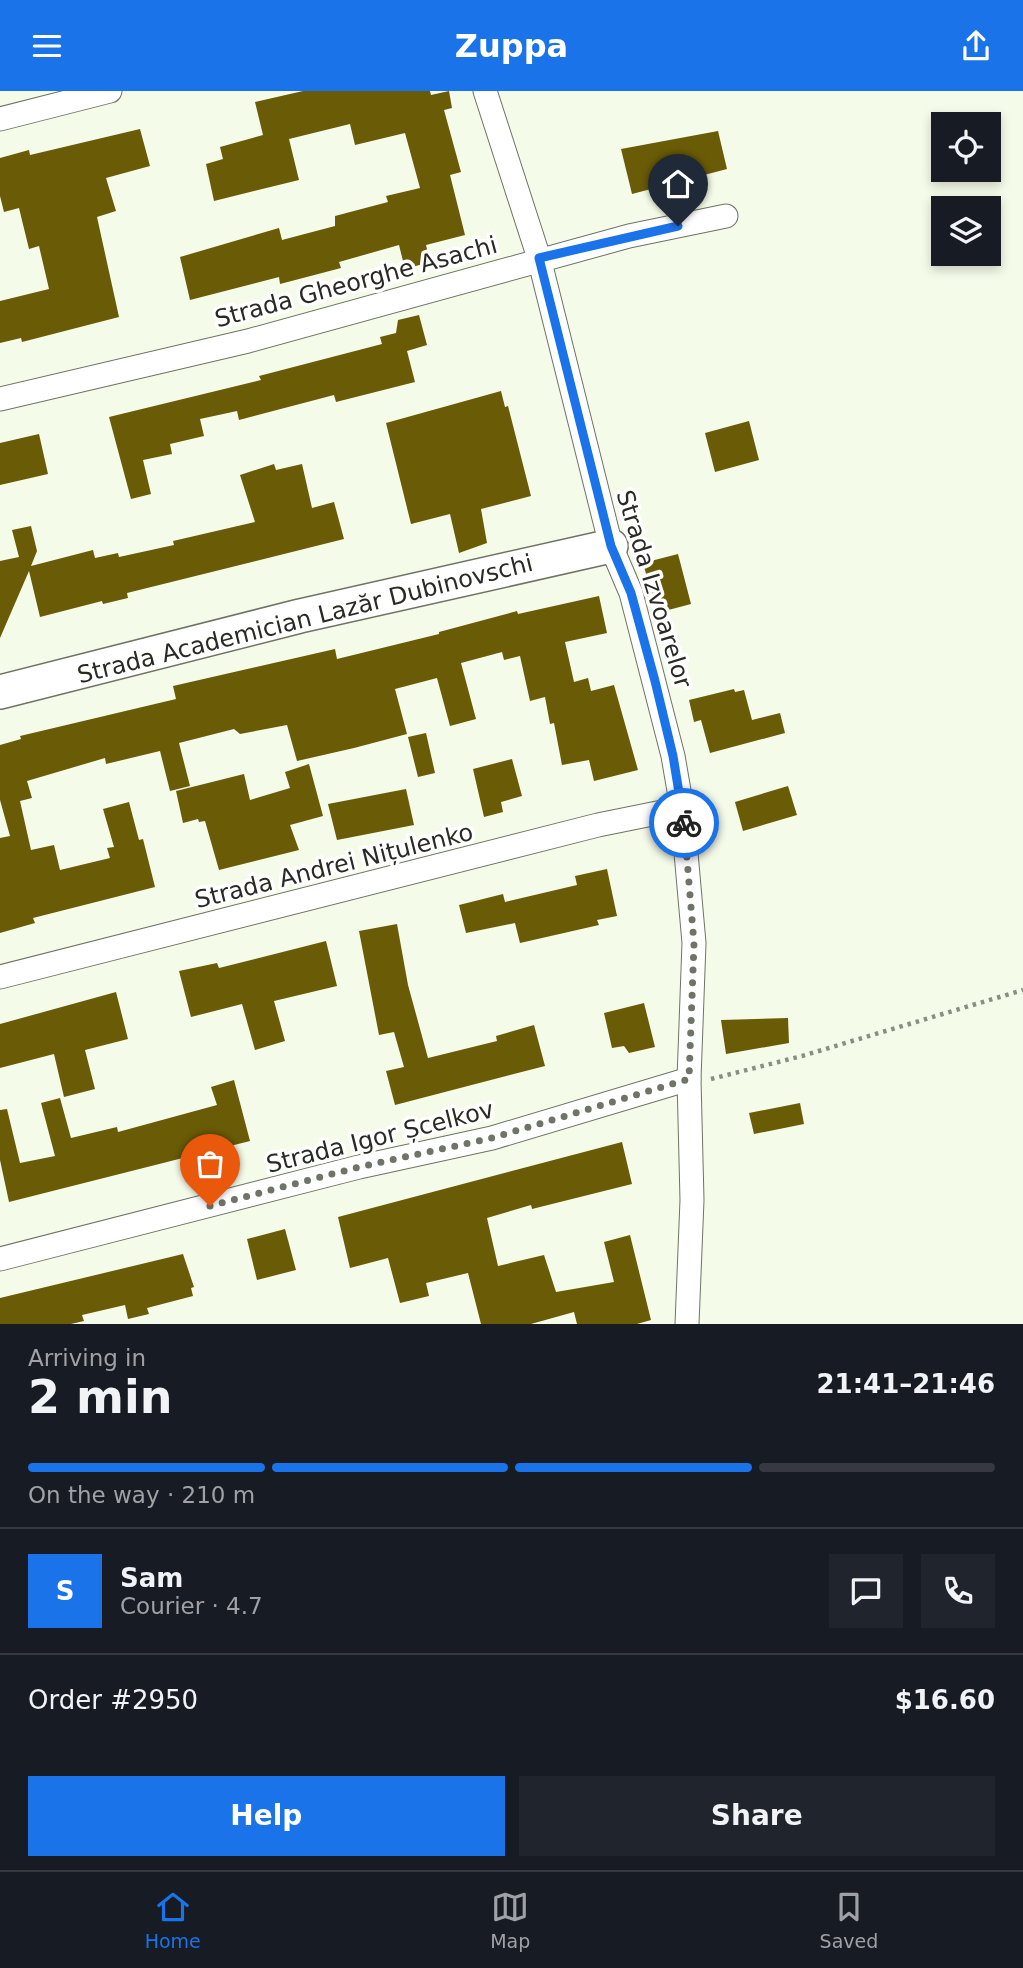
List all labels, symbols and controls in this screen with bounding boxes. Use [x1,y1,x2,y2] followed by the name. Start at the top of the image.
[28,27,66,65] icon: menu
[455,27,568,65] text: Zuppa
[957,27,995,65] icon: share
[931,112,1001,266] map controls
[931,112,1001,182] button: locate
[648,154,708,226] pin
[659,165,697,203] icon: home
[931,196,1001,266] button: layers
[212,231,500,333] street label: Strada Gheorghe Asachi
[611,487,697,691] street label: Strada Izvoarelor
[74,549,536,689] street label: Strada Academician Lazăr Dubinovschi
[649,788,719,858] courier
[665,804,703,842] icon: bike
[192,818,476,914] street label: Strada Andrei Nițulenko
[264,1095,496,1179] street label: Strada Igor Șсelkov
[180,1134,240,1206] pin
[191,1145,229,1183] icon: bag
[28,1345,146,1371] text: Arriving in
[816,1369,995,1399] text: 21:41–21:46
[28,1370,172,1424] text: 2 min
[28,1482,255,1508] text: On the way · 210 m
[829,1554,903,1628] button: chat
[921,1554,995,1628] button: phone
[120,1563,183,1593] text: Sam
[56,1576,74,1606] text: S
[120,1593,263,1619] text: Courier · 4.7
[28,1685,198,1715] text: Order #2950
[895,1685,995,1715] text: $16.60
[28,1776,505,1856] button: Help
[519,1776,995,1856] button: Share
[145,1888,201,1952] tab: Home
[490,1888,530,1952] tab: Map
[820,1888,878,1952] tab: Saved

